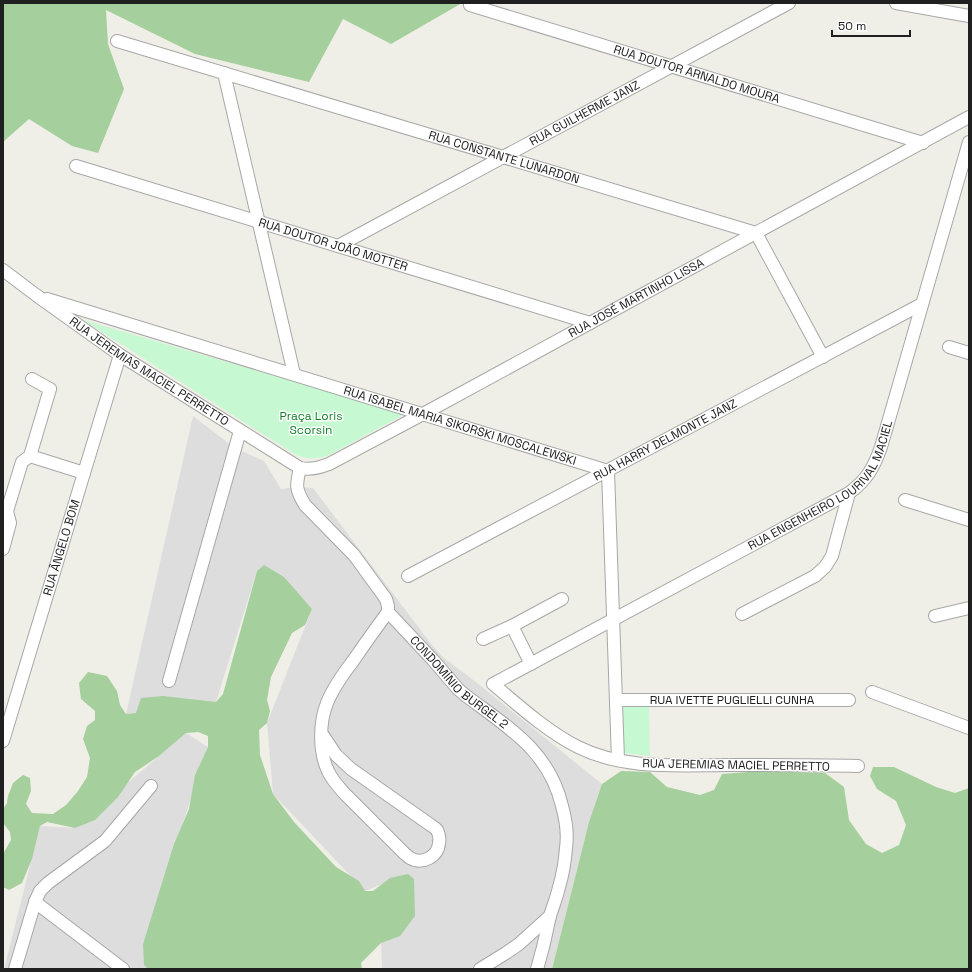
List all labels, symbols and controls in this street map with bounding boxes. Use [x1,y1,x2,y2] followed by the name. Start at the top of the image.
[832,12,910,38] scale bar
[838,18,866,34] text: 50 m
[612,41,782,107] street label: RUA DOUTOR ARNALDO MOURA
[527,77,643,149] street label: RUA GUILHERME JANZ
[427,127,581,187] street label: RUA CONSTANTE LUNARDON
[257,214,410,275] street label: RUA DOUTOR JOÃO MOTTER
[565,254,707,341] street label: RUA JOSÉ MARTINHO LISSA
[66,313,232,429] street label: RUA JEREMIAS MACIEL PERRETTO
[342,382,578,469] street label: RUA ISABEL MARIA SIKORSKI MOSCALEWSKI
[591,395,740,484] street label: RUA HARRY DELMONTE JANZ
[279,408,343,438] park label: Praça Loris Scorsin
[745,418,896,554] street label: RUA ENGENHEIRO LOURIVAL MACIEL
[39,498,84,598] street label: RUA ÂNGELO BOM
[406,632,512,732] street label: CONDOMÍNIO BURGEL 2
[650,692,815,708] street label: RUA IVETTE PUGLIELLI CUNHA
[642,755,830,775] street label: RUA JEREMIAS MACIEL PERRETTO

